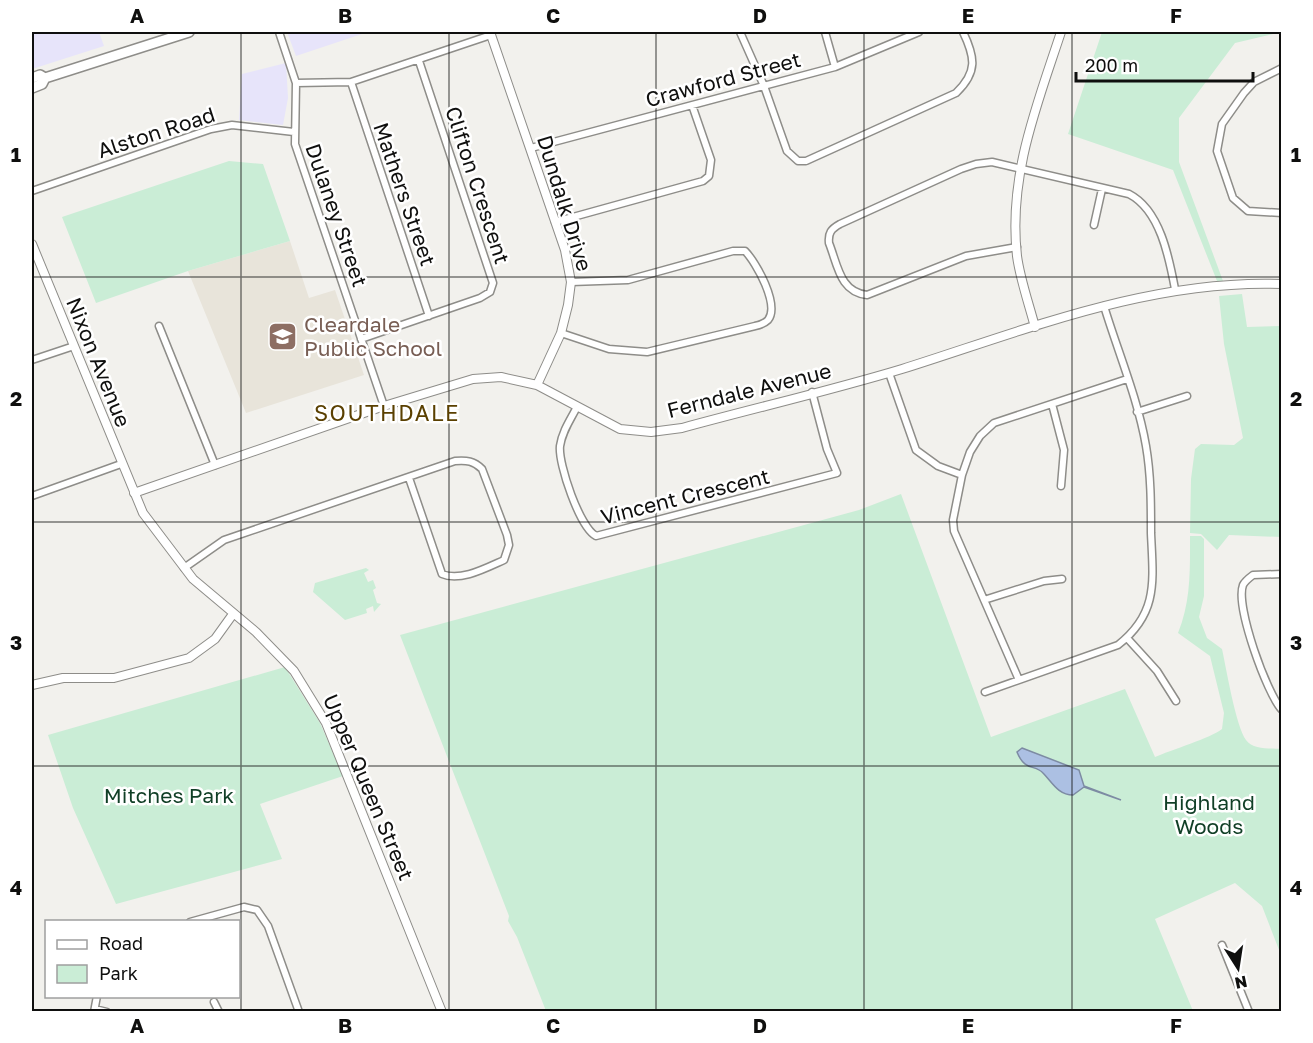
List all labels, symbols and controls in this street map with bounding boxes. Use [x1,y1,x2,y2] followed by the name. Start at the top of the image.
[130,3,144,27] text: A
[338,3,352,27] text: B
[546,3,560,27] text: C
[753,3,767,27] text: D
[962,3,974,27] text: E
[1170,3,1182,27] text: F
[1076,45,1253,83] scale bar
[642,46,804,112] street label: Crawford Street
[1085,54,1138,76] text: 200 m
[94,101,218,163] street label: Alston Road
[440,103,516,267] street label: Clifton Crescent
[368,119,442,269] street label: Mathers Street
[532,132,598,274] street label: Dundalk Drive
[300,140,374,290] street label: Dulaney Street
[11,142,21,166] text: 1
[1291,142,1301,166] text: 1
[61,293,137,431] street label: Nixon Avenue
[304,311,442,361] place label: Cleardale Public School
[267,320,299,352] school or university icon: Cleardale Public School
[664,357,834,423] street label: Ferndale Avenue
[10,386,22,410] text: 2
[1290,386,1302,410] text: 2
[314,399,460,426] district label: SOUTHDALE
[598,462,772,530] street label: Vincent Crescent
[10,630,22,654] text: 3
[1290,630,1302,654] text: 3
[318,690,420,884] street label: Upper Queen Street
[104,782,234,808] park label: Mitches Park
[1163,789,1255,839] park label: Highland Woods
[10,875,22,899] text: 4
[1290,875,1302,899] text: 4
[45,920,240,998] legend
[99,932,143,954] text: Road
[1208,938,1268,998] north arrow
[99,962,138,984] text: Park
[1233,972,1249,994] text: N
[130,1013,144,1037] text: A
[338,1013,352,1037] text: B
[546,1013,560,1037] text: C
[753,1013,767,1037] text: D
[962,1013,974,1037] text: E
[1170,1013,1182,1037] text: F

